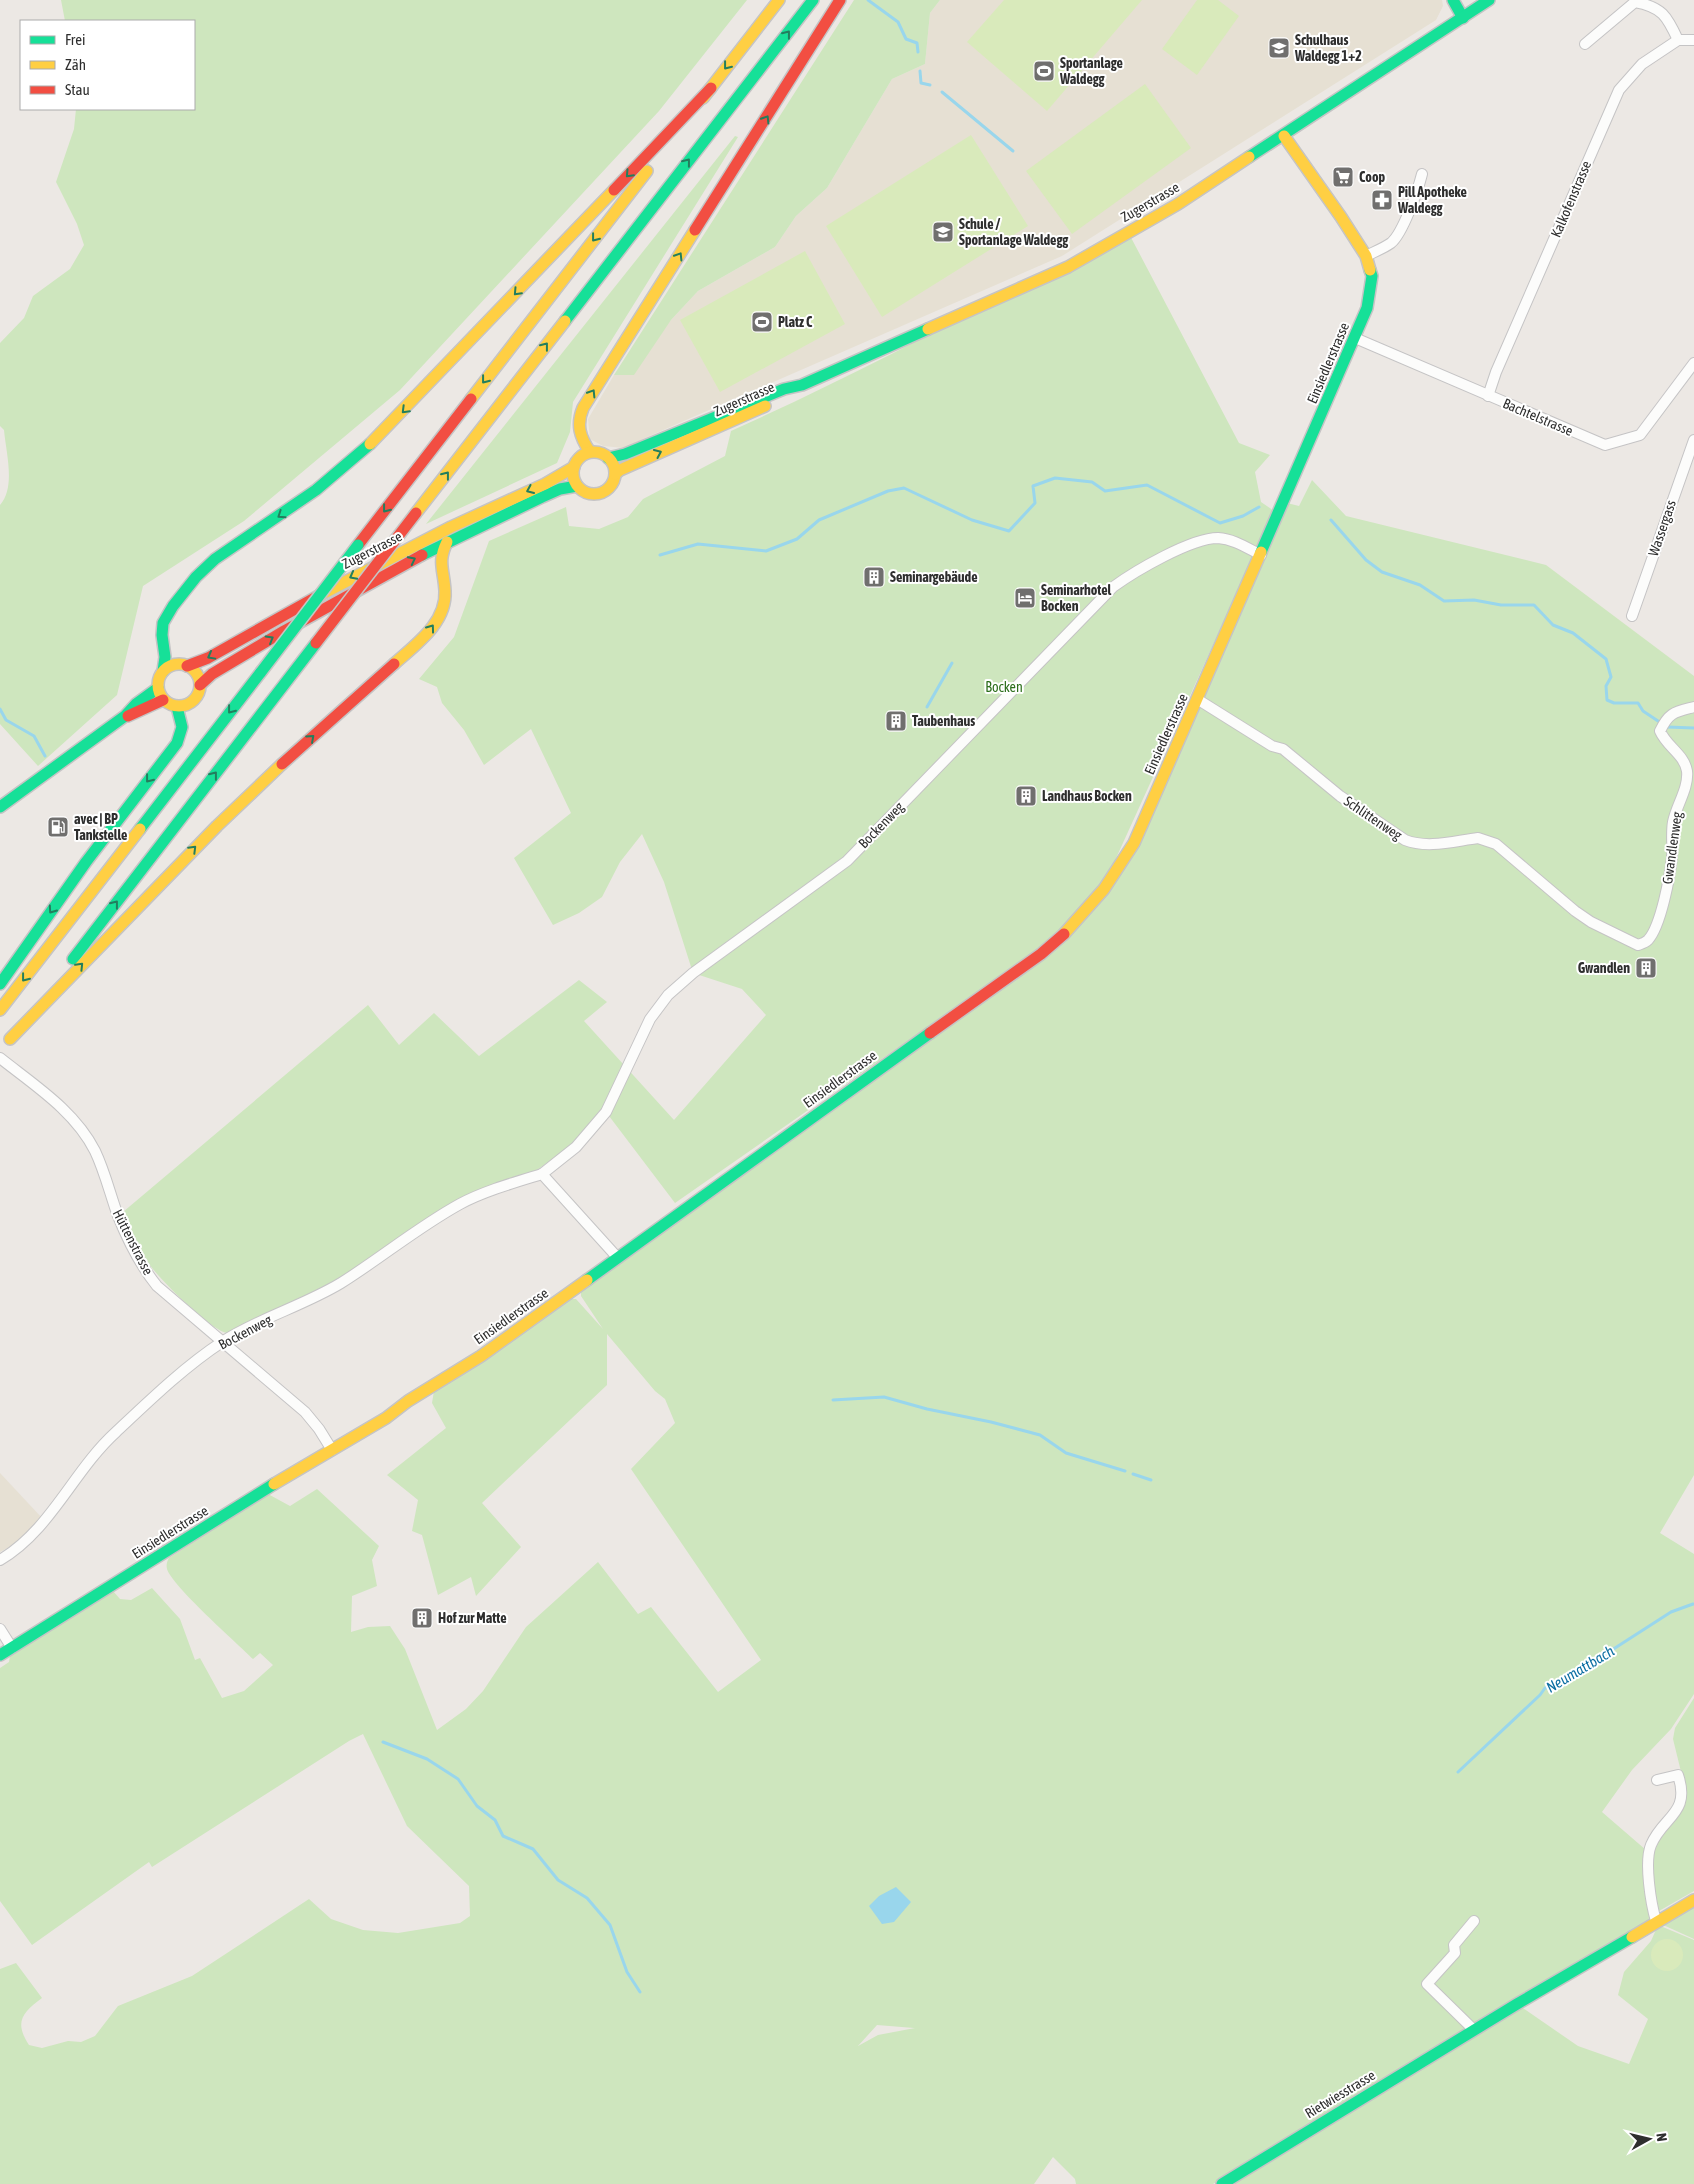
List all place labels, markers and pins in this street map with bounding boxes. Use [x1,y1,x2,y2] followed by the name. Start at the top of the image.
[1294,32,1362,64] place label: Schulhaus Waldegg 1+2
[1267,36,1291,60] school or university icon: Schulhaus Waldegg 1+2
[1059,55,1123,87] place label: Sportanlage Waldegg
[1032,59,1056,83] sports icon: Sportanlage Waldegg
[1331,165,1355,189] supermarket icon: Coop
[1359,169,1385,185] place label: Coop
[1397,184,1467,216] place label: Pill Apotheke Waldegg
[1370,188,1394,212] pharmacy icon: Pill Apotheke Waldegg
[959,216,1069,248] place label: Schule / Sportanlage Waldegg
[931,220,955,244] school or university icon: Schule / Sportanlage Waldegg
[750,310,774,334] sports icon: Platz C
[778,314,813,330] place label: Platz C
[862,565,886,589] building icon: Seminargebäude
[890,569,978,585] place label: Seminargebäude
[1041,582,1112,614] place label: Seminarhotel Bocken
[1013,586,1037,610] hotel icon: Seminarhotel Bocken
[884,709,908,733] building icon: Taubenhaus
[912,713,975,729] place label: Taubenhaus
[1014,784,1038,808] building icon: Landhaus Bocken
[1042,788,1132,804] place label: Landhaus Bocken
[74,811,127,843] place label: avec | BP Tankstelle
[46,815,70,839] fuel station icon: avec | BP Tankstelle
[1634,956,1658,980] building icon: Gwandlen
[1578,960,1630,976] place label: Gwandlen
[410,1606,434,1630] building icon: Hof zur Matte
[438,1610,507,1626] place label: Hof zur Matte

